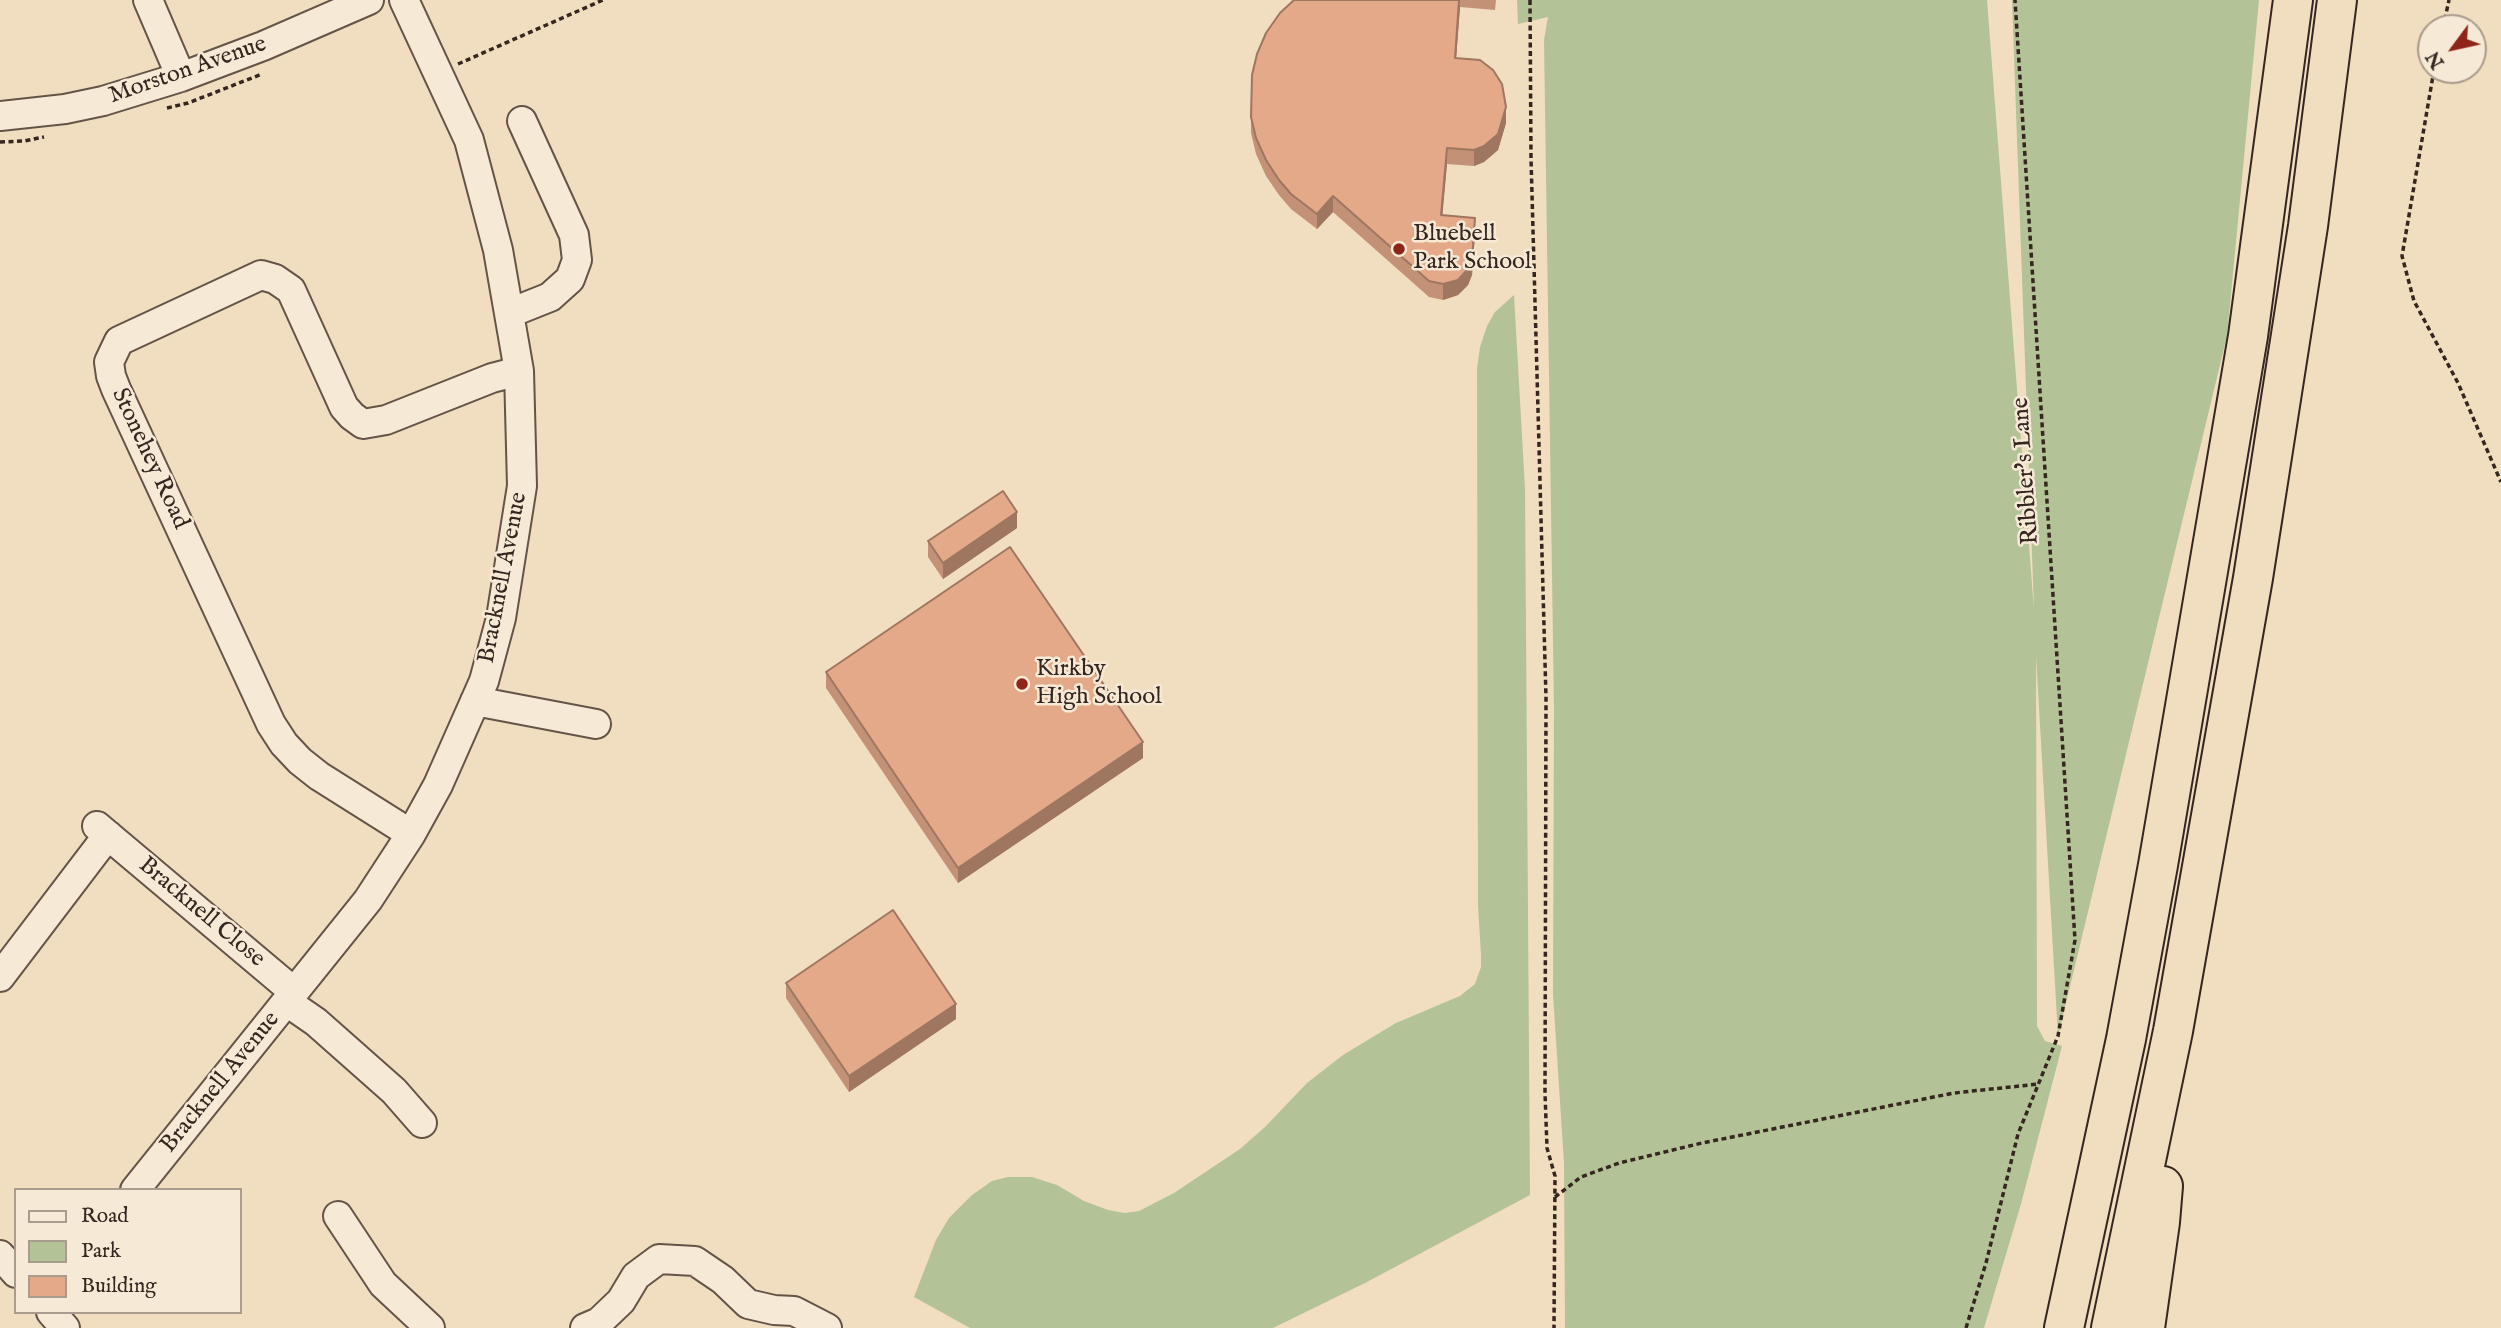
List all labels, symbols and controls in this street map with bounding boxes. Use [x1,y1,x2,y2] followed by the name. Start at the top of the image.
[2417,14,2487,84] north arrow
[105,31,271,111] street label: Morston Avenue
[2422,46,2451,73] text: N
[1413,221,1532,277] place label: Bluebell Park School
[1391,241,1407,257] marker: Bluebell Park School
[104,384,194,534] street label: Stonehey Road
[2007,396,2047,546] street label: Ribbler's Lane
[473,490,535,666] street label: Bracknell Avenue
[1036,656,1162,712] place label: Kirkby High School
[1014,676,1030,692] marker: Kirkby High School
[132,852,270,974] street label: Bracknell Close
[155,1006,287,1160] street label: Bracknell Avenue
[14,1188,242,1314] legend
[81,1203,128,1230] text: Road
[81,1238,121,1265] text: Park
[81,1273,156,1300] text: Building

